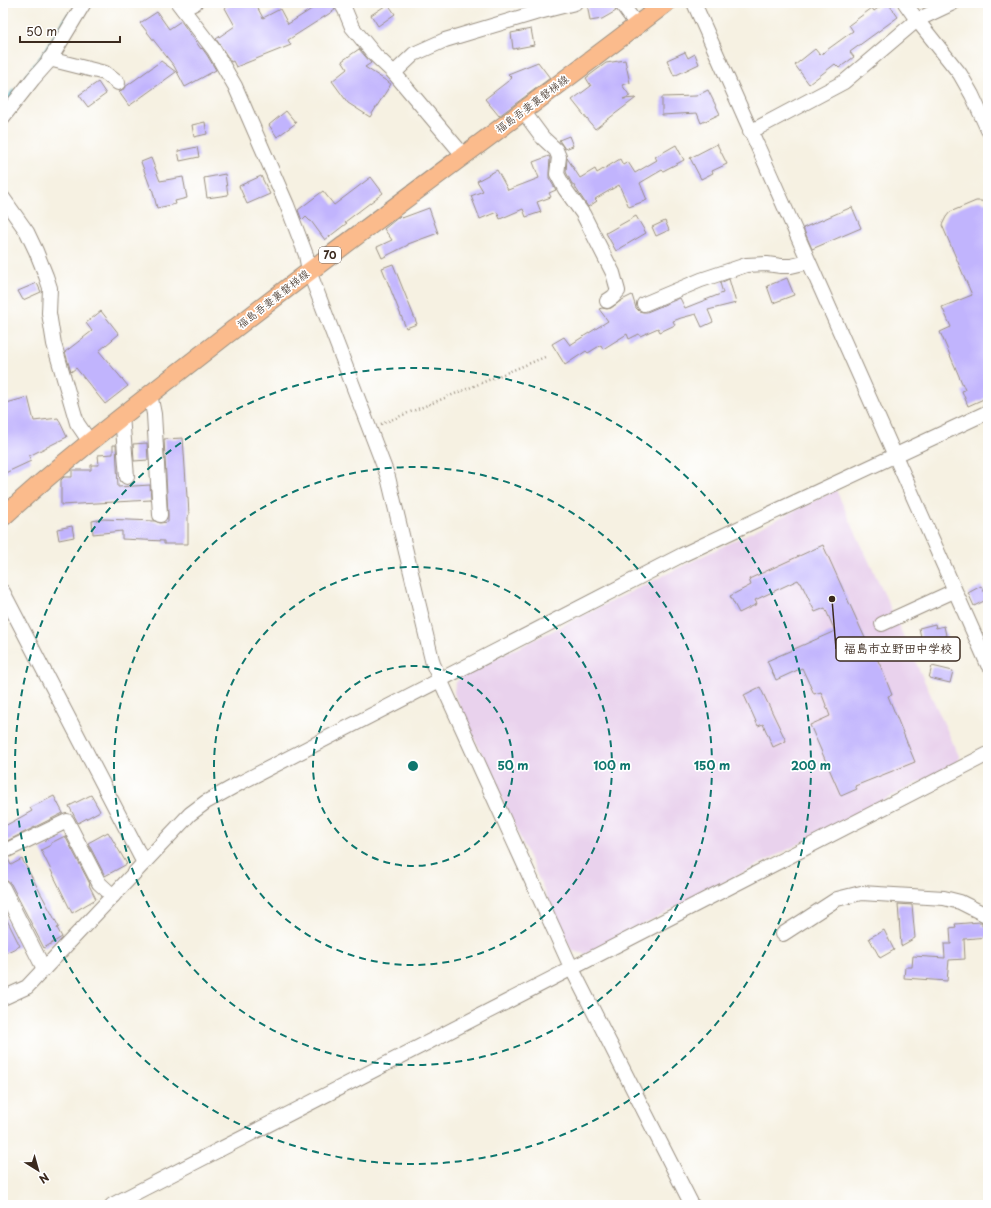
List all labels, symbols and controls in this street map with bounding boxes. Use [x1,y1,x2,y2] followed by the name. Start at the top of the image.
[20,18,120,44] scale bar
[26,22,57,40] text: 50 m
[491,70,572,137] street label: 福島吾妻裏磐梯線
[319,247,341,263] road number: 70
[233,265,313,332] street label: 福島吾妻裏磐梯線
[836,637,960,661] callout: 福島市立野田中学校
[844,639,952,657] text: 福島市立野田中学校
[497,756,529,774] text: 50 m
[593,756,631,774] text: 100 m
[694,756,730,774] text: 150 m
[791,756,831,774] text: 200 m
[406,759,420,773] centre of rings
[18,1150,58,1190] north arrow
[35,1169,53,1188] text: N

